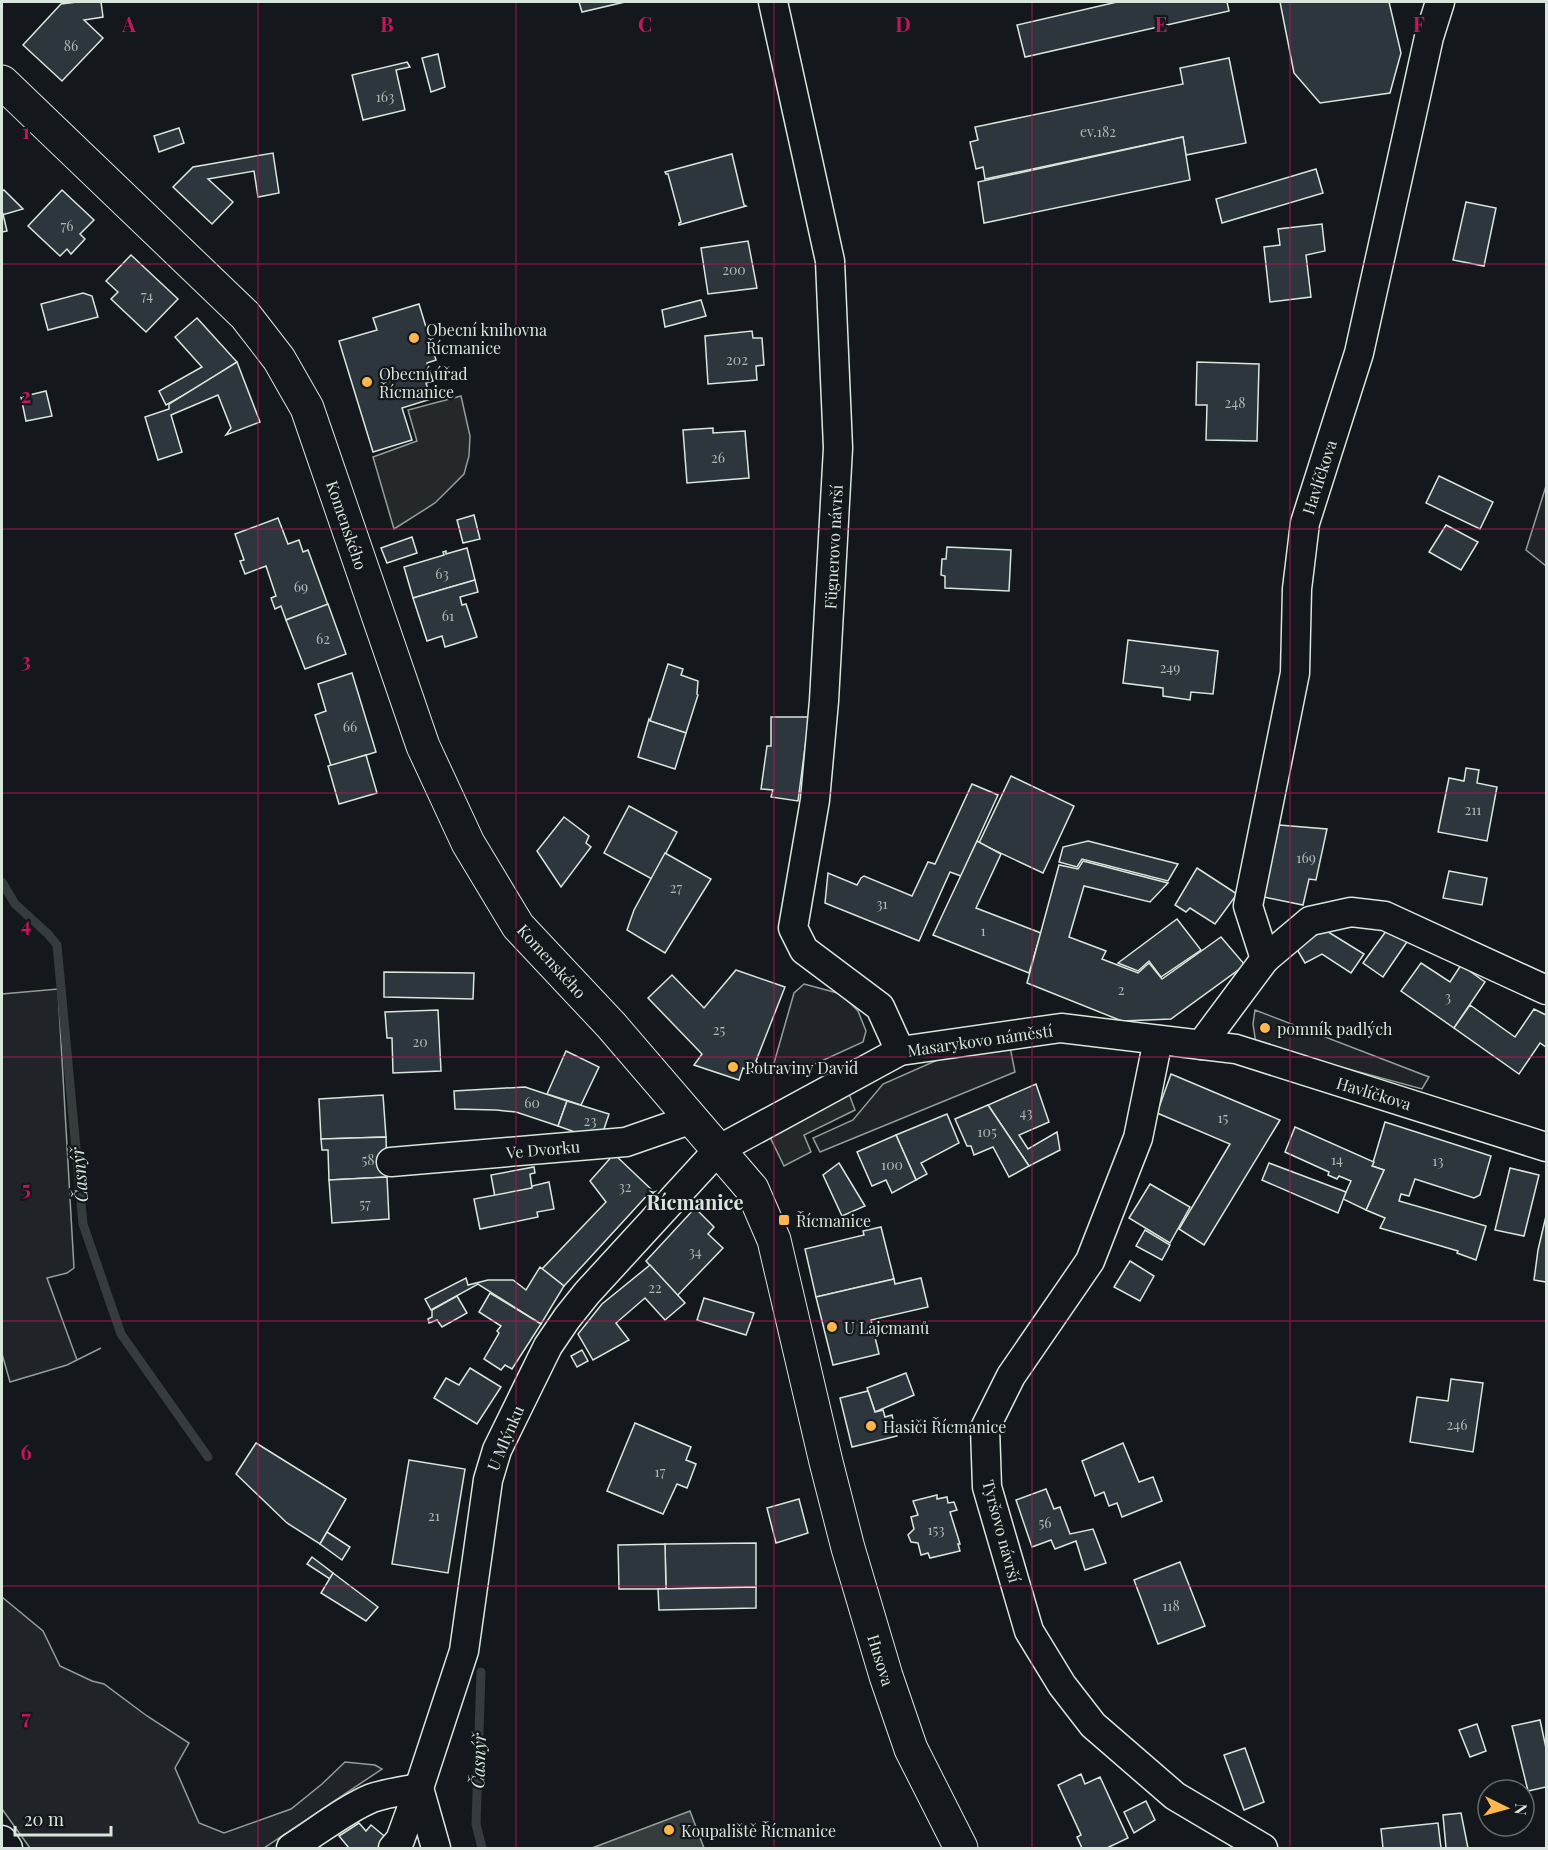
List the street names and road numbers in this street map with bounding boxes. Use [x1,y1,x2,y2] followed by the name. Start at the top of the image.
[1297,437,1341,517] street label: Havlíčkova
[322,478,372,573] street label: Komenského
[819,484,847,610] street label: Fügnerovo návrší
[513,919,591,1003] street label: Komenského
[906,1019,1054,1061] street label: Masarykovo náměstí
[1334,1072,1414,1114] street label: Havlíčkova
[504,1135,581,1163] street label: Ve Dvorku
[482,1402,528,1474] street label: U Mlýnku
[978,1477,1026,1585] street label: Tyršovo návrší
[863,1632,899,1688] street label: Husova

